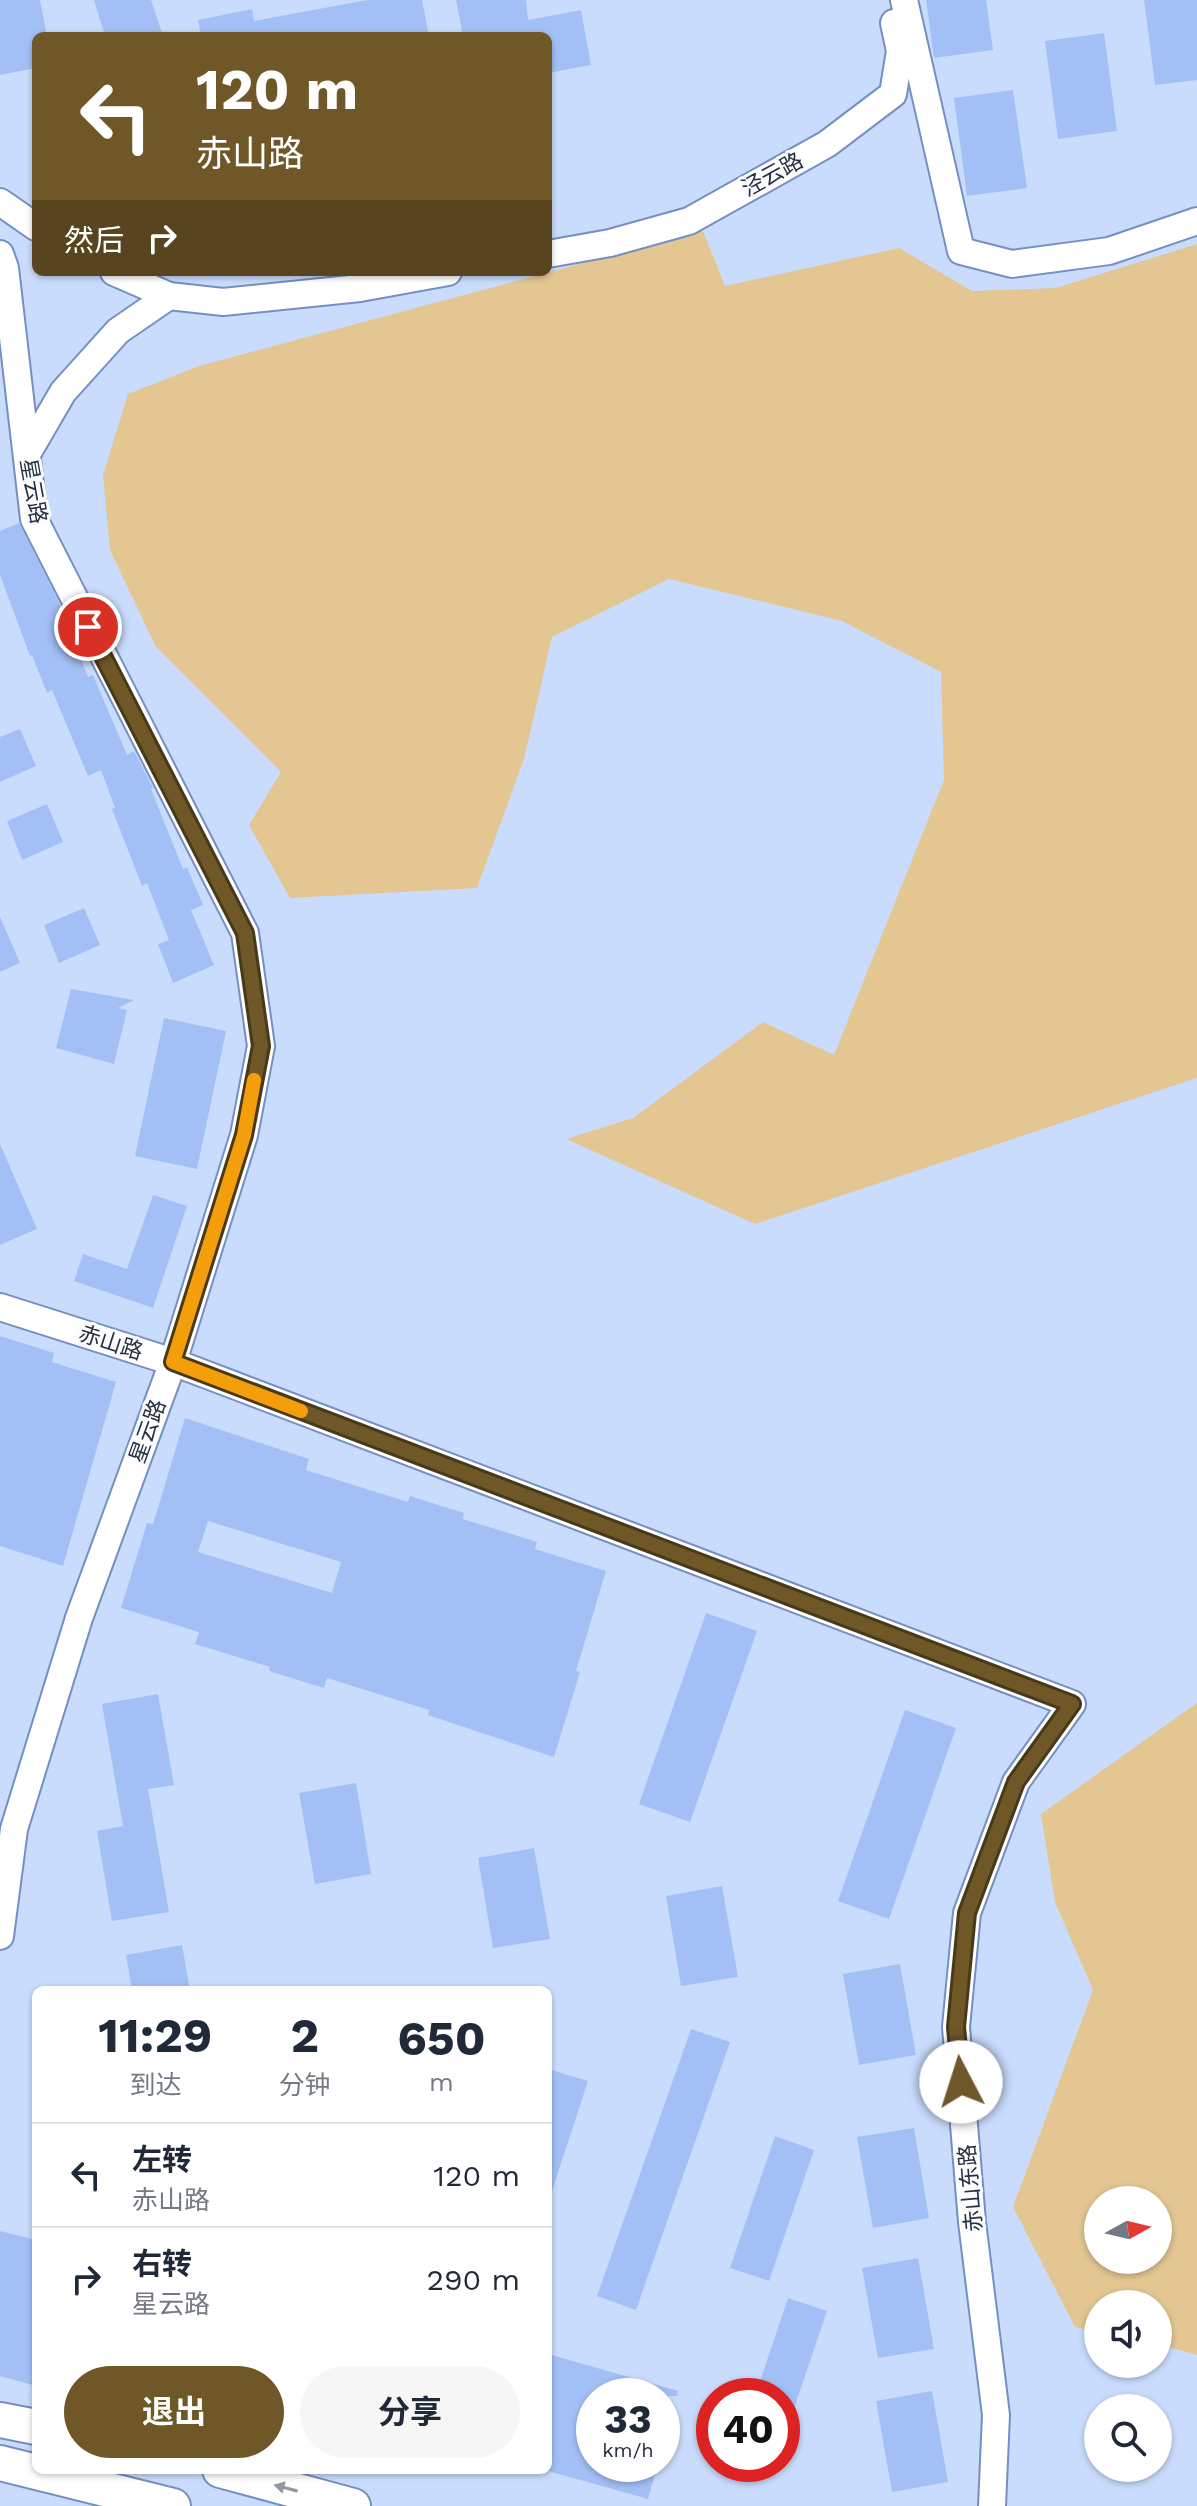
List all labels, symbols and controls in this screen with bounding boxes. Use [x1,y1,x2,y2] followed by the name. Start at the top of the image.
[196,57,358,123] text: 120 m
[64,64,168,168] icon: left
[196,133,304,175] text: 赤山路
[737,148,807,201] street label: 泾云路
[140,216,184,260] icon: right
[64,223,124,258] text: 然后
[15,456,52,526] street label: 星云路
[54,593,122,661] pin
[66,605,110,649] icon: arrive
[76,1320,146,1365] street label: 赤山路
[124,1396,171,1466] street label: 星云路
[98,2007,212,2064] text: 11:29
[290,2007,319,2064] text: 2
[397,2010,486,2067] text: 650
[919,2040,1003,2124] position arrow
[429,2067,454,2097] text: m
[129,2070,181,2100] text: 到达
[279,2070,331,2100] text: 分钟
[132,2142,192,2177] text: 左转
[954,2143,987,2233] street label: 赤山东路
[64,2153,108,2197] icon: left
[433,2158,520,2193] text: 120 m
[132,2185,210,2215] text: 赤山路
[1084,2186,1172,2274] north arrow
[1084,2186,1172,2482] map controls
[132,2246,192,2281] text: 右转
[64,2257,108,2301] icon: right
[427,2262,520,2297] text: 290 m
[132,2289,210,2319] text: 星云路
[1084,2290,1172,2378] button: sound
[64,2366,284,2458] button: 退出
[300,2366,520,2458] button: 分享
[696,2378,800,2482] speed limit sign: 40
[1084,2394,1172,2482] button: search
[604,2396,652,2443] text: 33
[602,2438,654,2462] text: km/h
[274,2481,298,2494] one-way arrow

